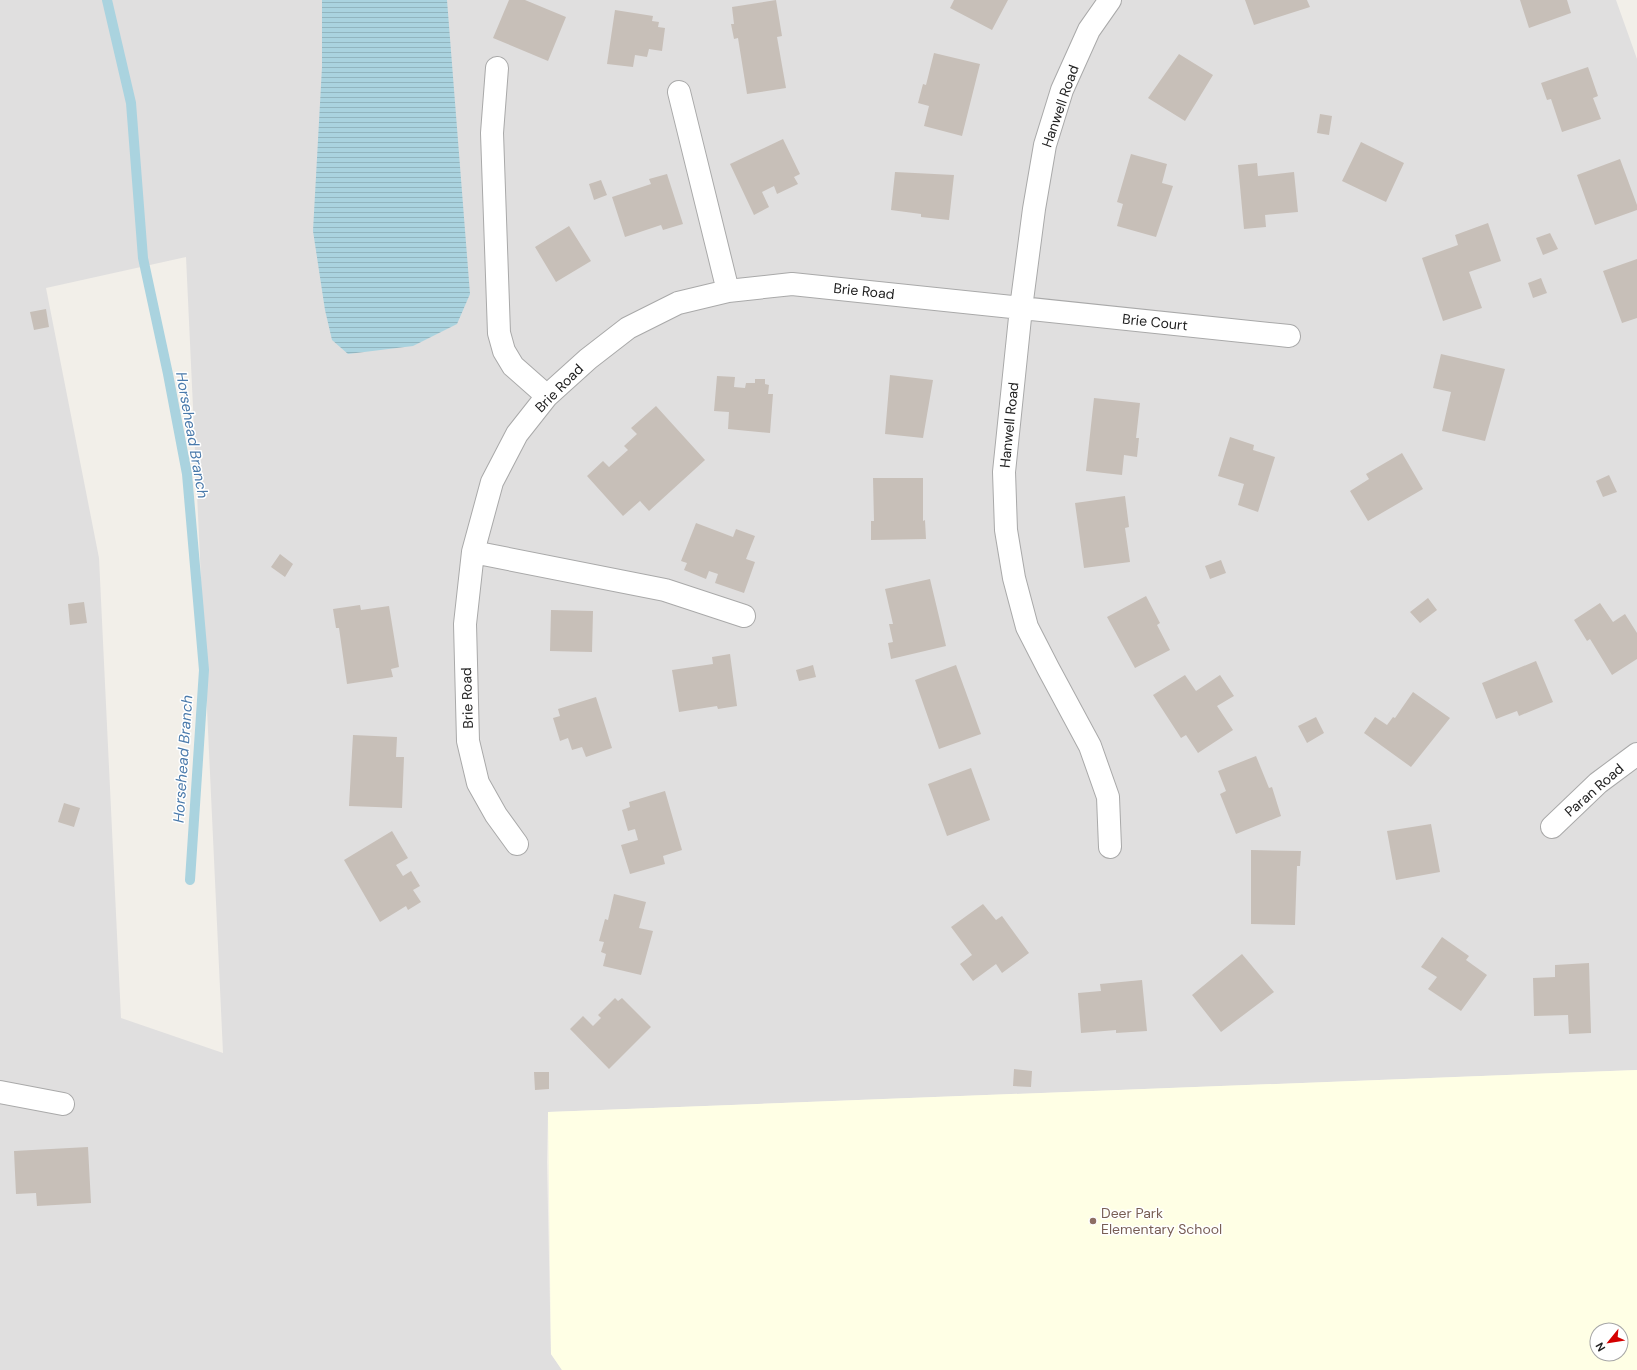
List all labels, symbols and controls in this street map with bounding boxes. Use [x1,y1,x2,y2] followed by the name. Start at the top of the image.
[1037,62,1083,150] street label: Hanwell Road
[833,279,895,303] street label: Brie Road
[1121,310,1189,334] street label: Brie Court
[531,360,587,416] street label: Brie Road
[171,370,213,500] water label: Horsehead Branch
[996,381,1022,469] street label: Hanwell Road
[457,667,477,729] street label: Brie Road
[169,694,197,824] water label: Horsehead Branch
[1561,759,1627,821] street label: Paran Road
[1101,1204,1222,1238] place label: Deer Park Elementary School
[1088,1216,1098,1226] marker: Deer Park Elementary School
[1589,1322,1629,1362] north arrow
[1592,1340,1608,1354] text: N

